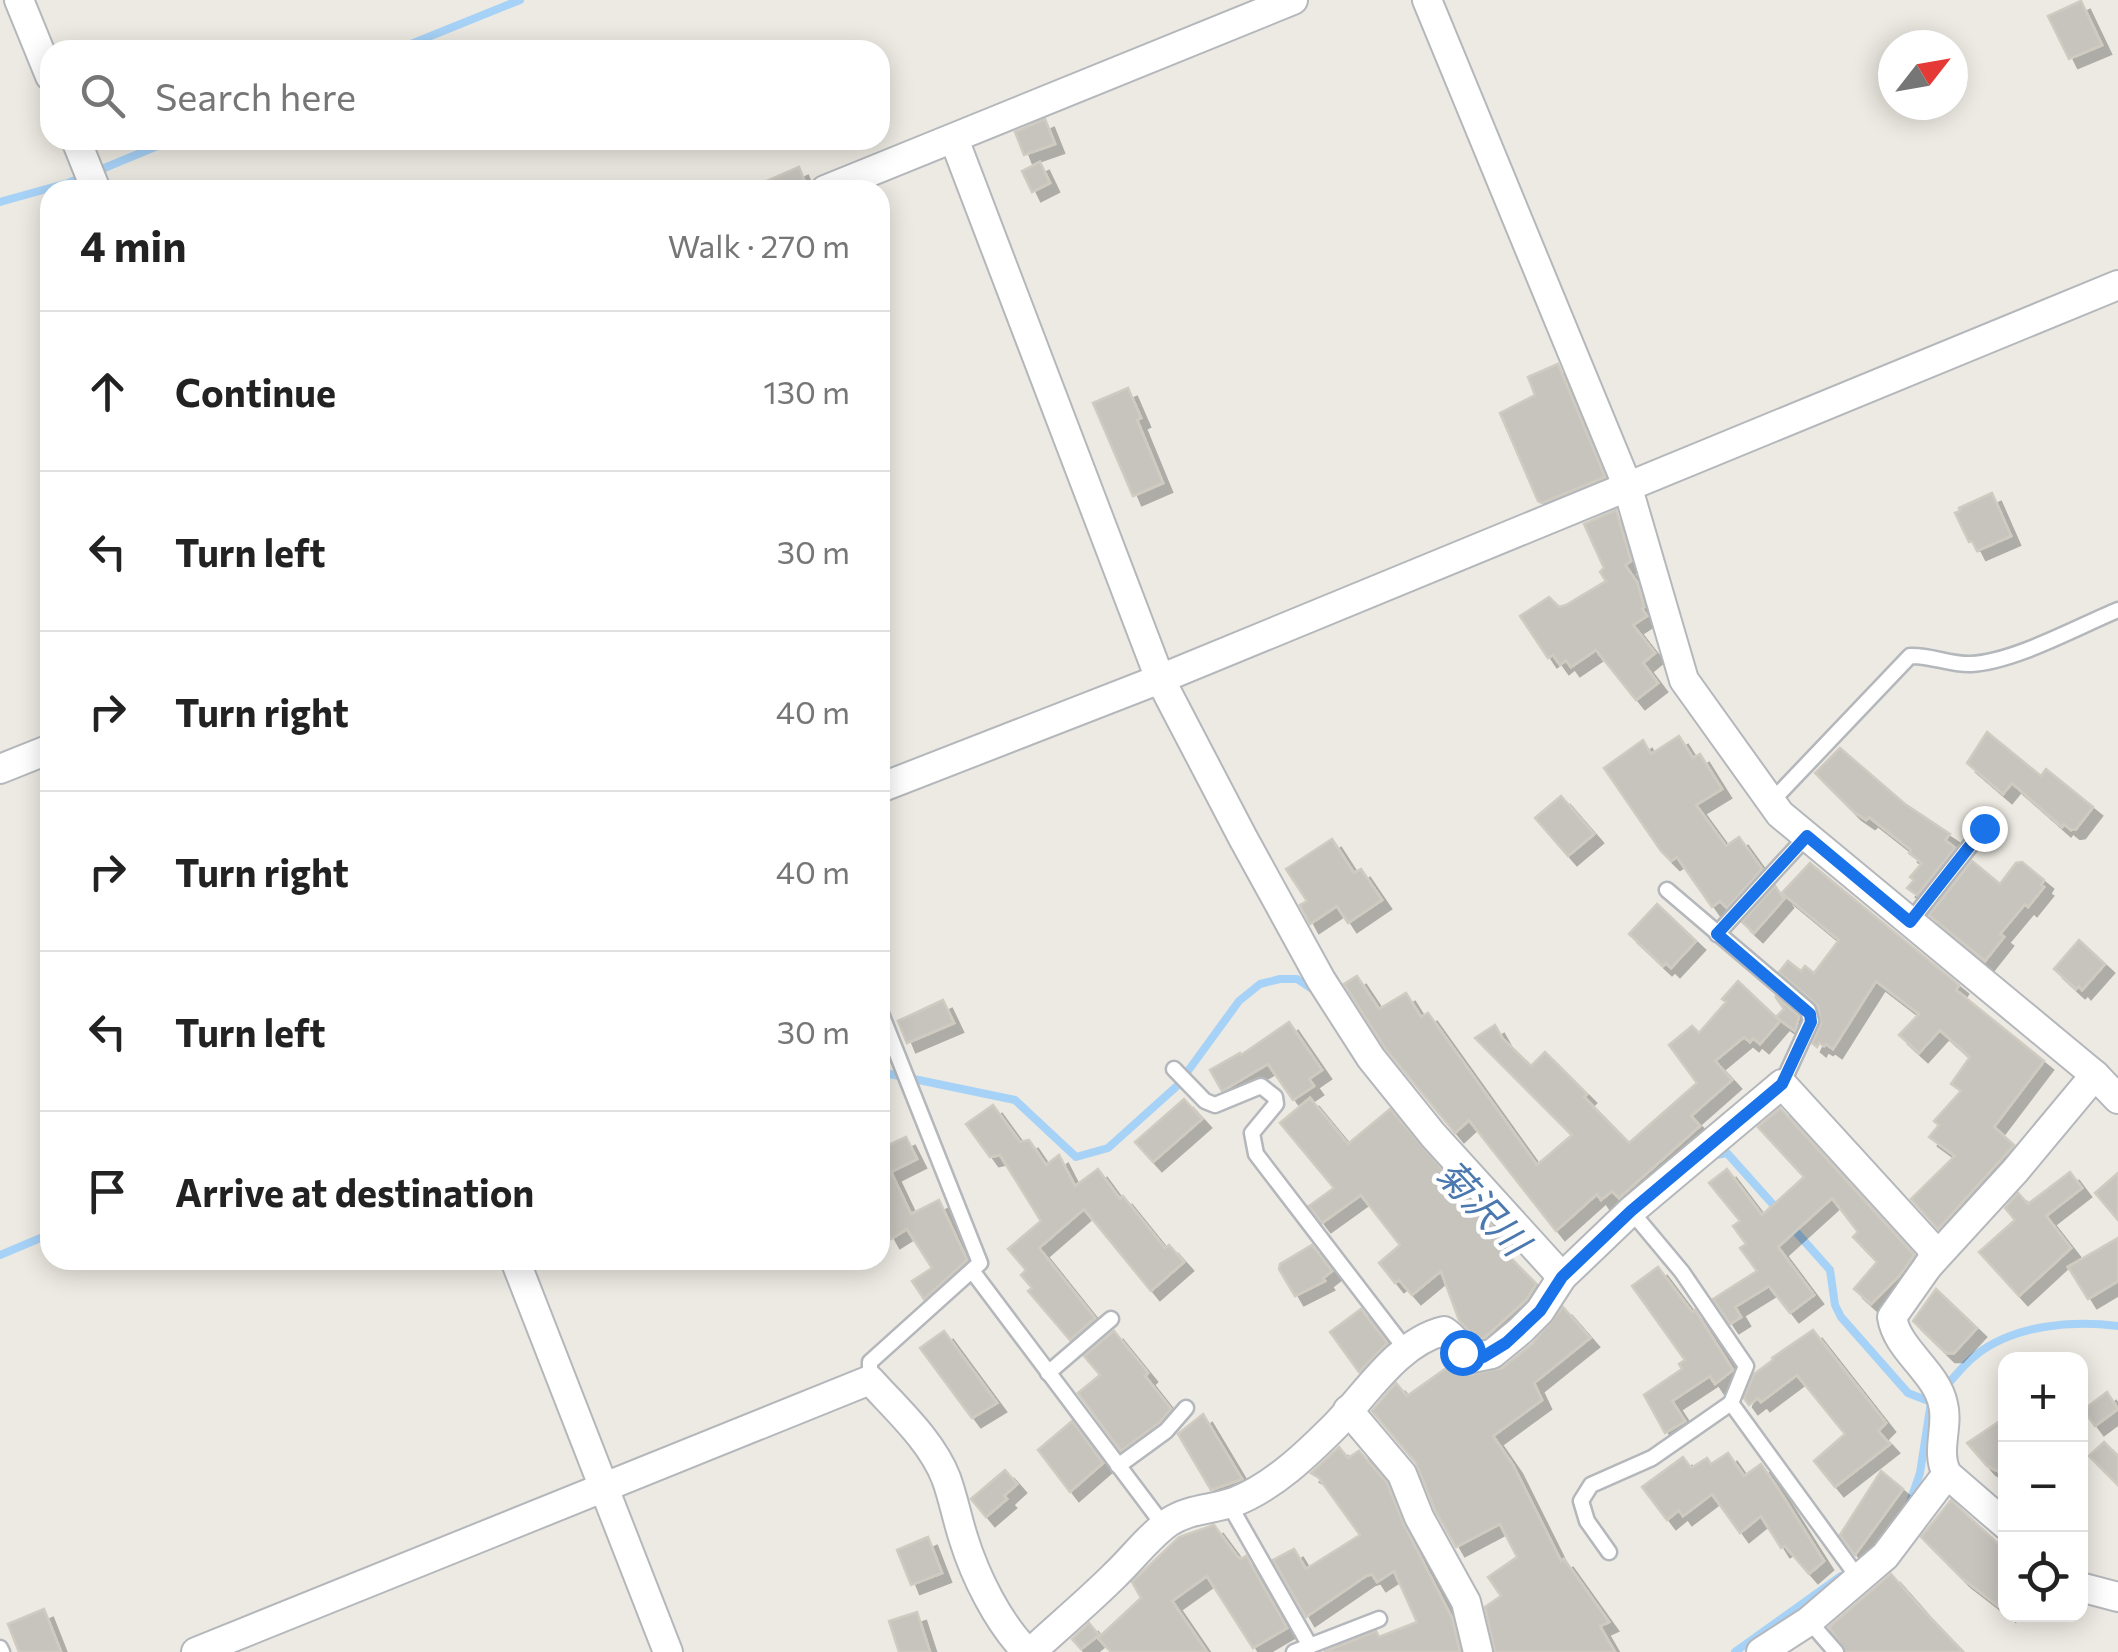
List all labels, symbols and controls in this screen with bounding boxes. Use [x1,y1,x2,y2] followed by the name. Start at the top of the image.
[1878,30,1968,120] north arrow
[40,40,890,150] search box
[75,68,130,123] icon: search
[155,72,356,119] text: Search here
[80,219,186,271] text: 4 min
[668,225,850,265] text: Walk · 270 m
[80,364,135,419] icon: ahead
[175,368,336,415] text: Continue
[763,371,850,411] text: 130 m
[80,524,135,579] icon: left
[175,528,326,575] text: Turn left
[777,531,850,571] text: 30 m
[80,684,135,739] icon: right
[175,688,349,735] text: Turn right
[776,691,850,731] text: 40 m
[1962,806,2008,852] route end
[80,844,135,899] icon: right
[175,848,349,895] text: Turn right
[776,851,850,891] text: 40 m
[80,1004,135,1059] icon: left
[175,1008,326,1055] text: Turn left
[777,1011,850,1051] text: 30 m
[1428,1148,1543,1267] water label: 菊沢川
[80,1164,135,1219] icon: arrive
[175,1168,534,1215] text: Arrive at destination
[1440,1330,1486,1376] route start
[1998,1352,2088,1622] map controls
[1998,1352,2088,1442] button: +
[1998,1442,2088,1532] button: −
[1998,1532,2088,1622] button: locate

